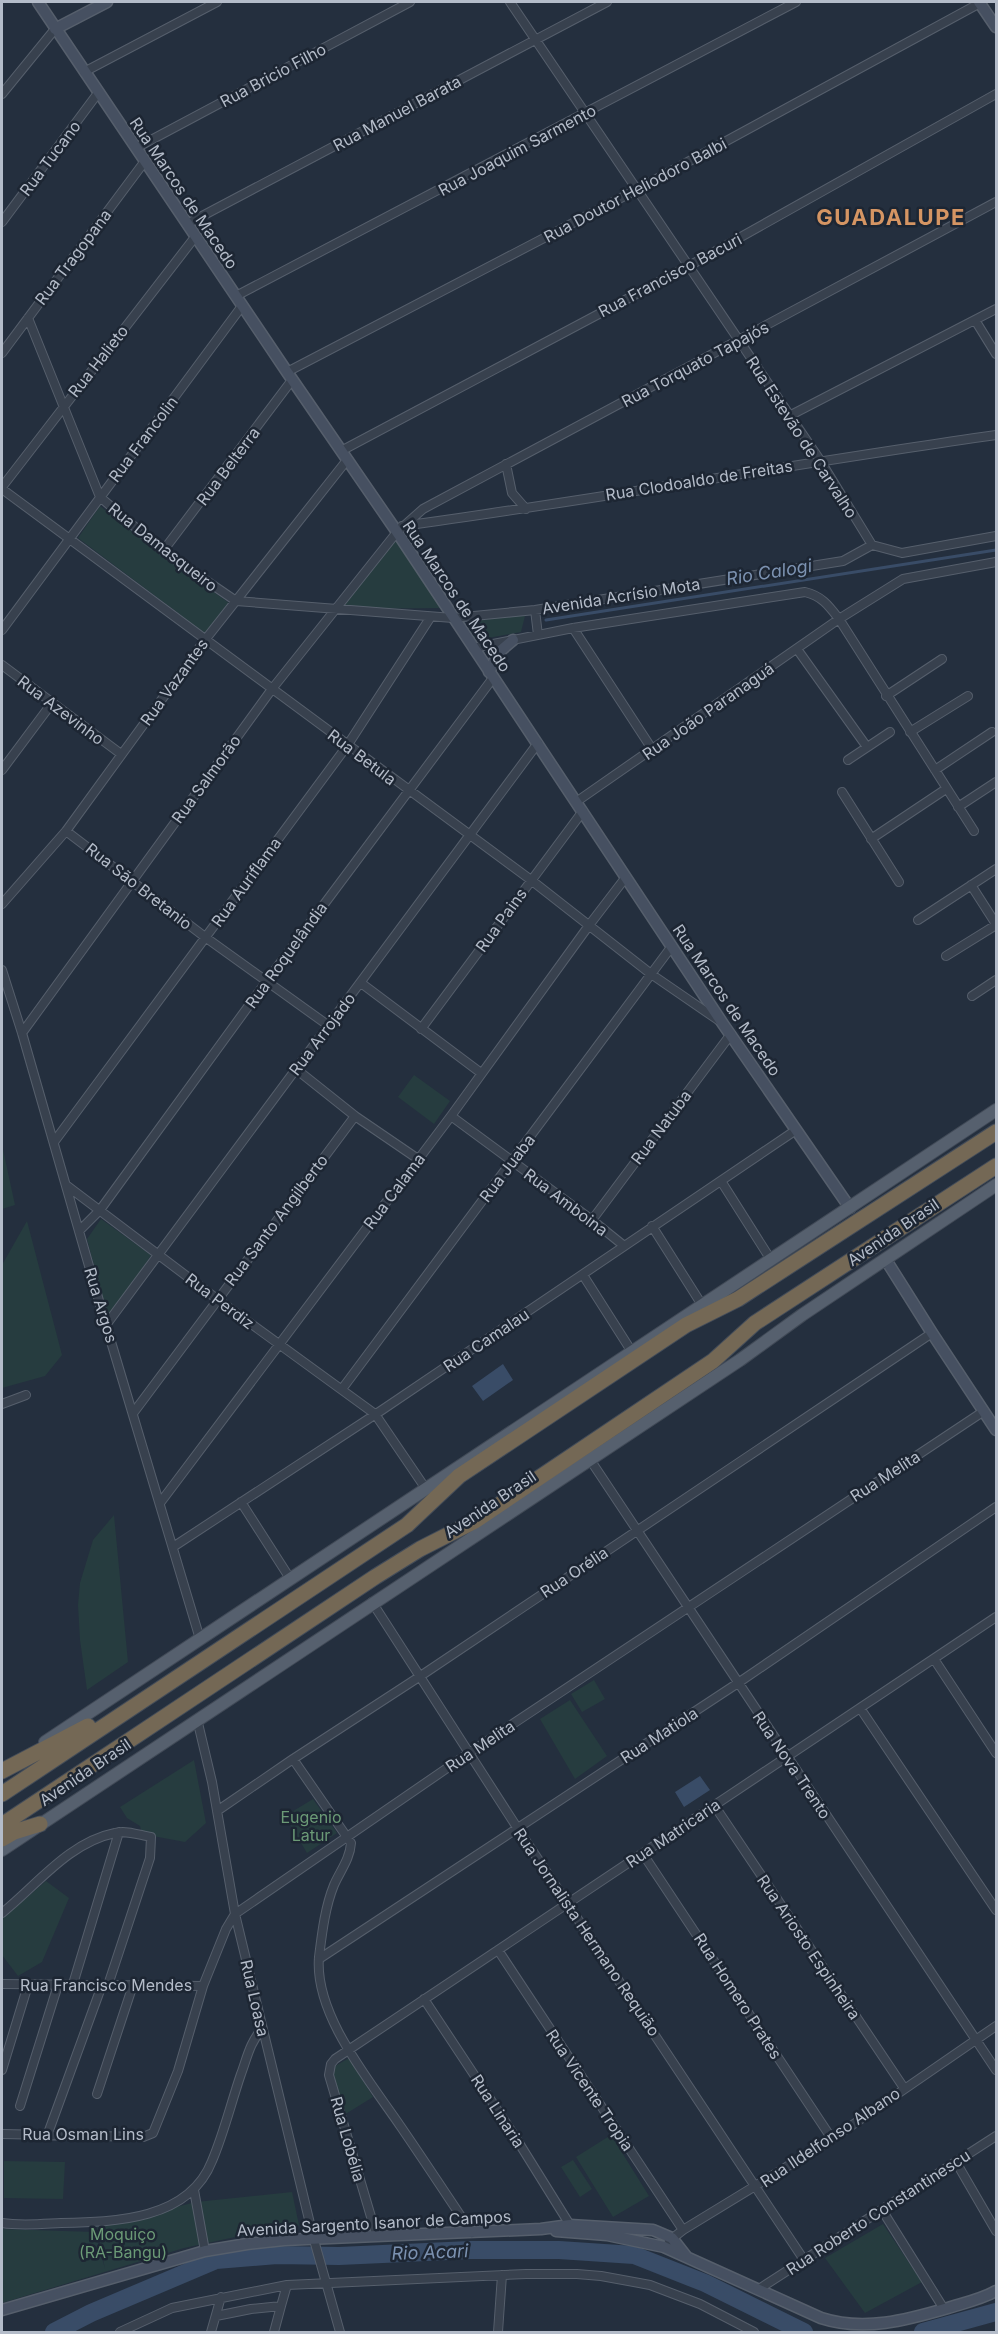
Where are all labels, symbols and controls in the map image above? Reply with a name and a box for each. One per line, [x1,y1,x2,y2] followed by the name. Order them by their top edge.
[217,39,329,111] street label: Rua Bricio Filho
[330,71,464,155] street label: Rua Manuel Barata
[435,100,599,200] street label: Rua Joaquim Sarmento
[126,113,242,273] street label: Rua Marcos de Macedo
[15,116,85,200] street label: Rua Tucano
[540,133,730,247] street label: Rua Doutor Heliodoro Balbi
[816,204,966,230] district label: GUADALUPE
[31,205,115,309] street label: Rua Tragopana
[595,229,745,321] street label: Rua Francisco Bacuri
[618,317,772,411] street label: Rua Torquato Tapajós
[64,321,132,401] street label: Rua Halieto
[742,352,862,522] street label: Rua Estevão de Carvalho
[104,392,182,486] street label: Rua Francolin
[192,423,264,509] street label: Rua Belterra
[604,455,794,505] street label: Rua Clodoaldo de Freitas
[104,498,222,596] street label: Rua Damasqueiro
[399,516,515,676] street label: Rua Marcos de Macedo
[725,555,814,589] water label: Rio Calogi
[541,574,701,618] street label: Avenida Acrísio Mota
[136,635,212,729] street label: Rua Vazantes
[638,658,778,764] street label: Rua João Paranaguá
[14,671,108,749] street label: Rua Azevinho
[324,725,400,789] street label: Rua Betula
[167,731,245,827] street label: Rua Salmorão
[207,833,285,931] street label: Rua Auriflama
[82,838,196,934] street label: Rua São Bretanio
[471,884,531,956] street label: Rua Pains
[241,898,331,1012] street label: Rua Roquelândia
[669,920,785,1080] street label: Rua Marcos de Macedo
[284,989,360,1079] street label: Rua Arrojado
[627,1086,695,1168] street label: Rua Natuba
[475,1130,539,1206] street label: Rua Juaba
[359,1149,429,1233] street label: Rua Calama
[220,1150,332,1290] street label: Rua Santo Angilberto
[520,1164,612,1240] street label: Rua Amboina
[843,1194,943,1270] street label: Avenida Brasil
[80,1265,122,1345] street label: Rua Argos
[182,1269,258,1333] street label: Rua Perdiz
[439,1304,533,1376] street label: Rua Camalau
[846,1446,924,1506] street label: Rua Melita
[440,1466,540,1542] street label: Avenida Brasil
[536,1542,612,1602] street label: Rua Orélia
[617,1703,701,1767] street label: Rua Matiola
[749,1707,835,1823] street label: Rua Nova Trento
[442,1716,518,1776] street label: Rua Melita
[35,1734,135,1810] street label: Avenida Brasil
[622,1794,724,1872] street label: Rua Matricaria
[280,1807,342,1845] park label: Eugenio Latur
[510,1824,664,2040] street label: Rua Jornalista Hermano Requião
[753,1871,865,2023] street label: Rua Ariosto Espinheira
[690,1929,786,2063] street label: Rua Homero Prates
[236,1958,274,2038] street label: Rua Loasa
[20,1975,192,1995] street label: Rua Francisco Mendes
[542,2025,638,2155] street label: Rua Vicente Tropia
[467,2070,529,2152] street label: Rua Linaria
[756,2083,904,2191] street label: Rua Ildelfonso Albano
[326,2094,370,2184] street label: Rua Lobélia
[22,2124,144,2144] street label: Rua Osman Lins
[782,2145,974,2279] street label: Rua Roberto Constantinescu
[236,2206,512,2240] street label: Avenida Sargento Isanor de Campos
[79,2224,167,2262] park label: Moquiço (RA-Bangu)
[391,2240,469,2264] water label: Rio Acari

